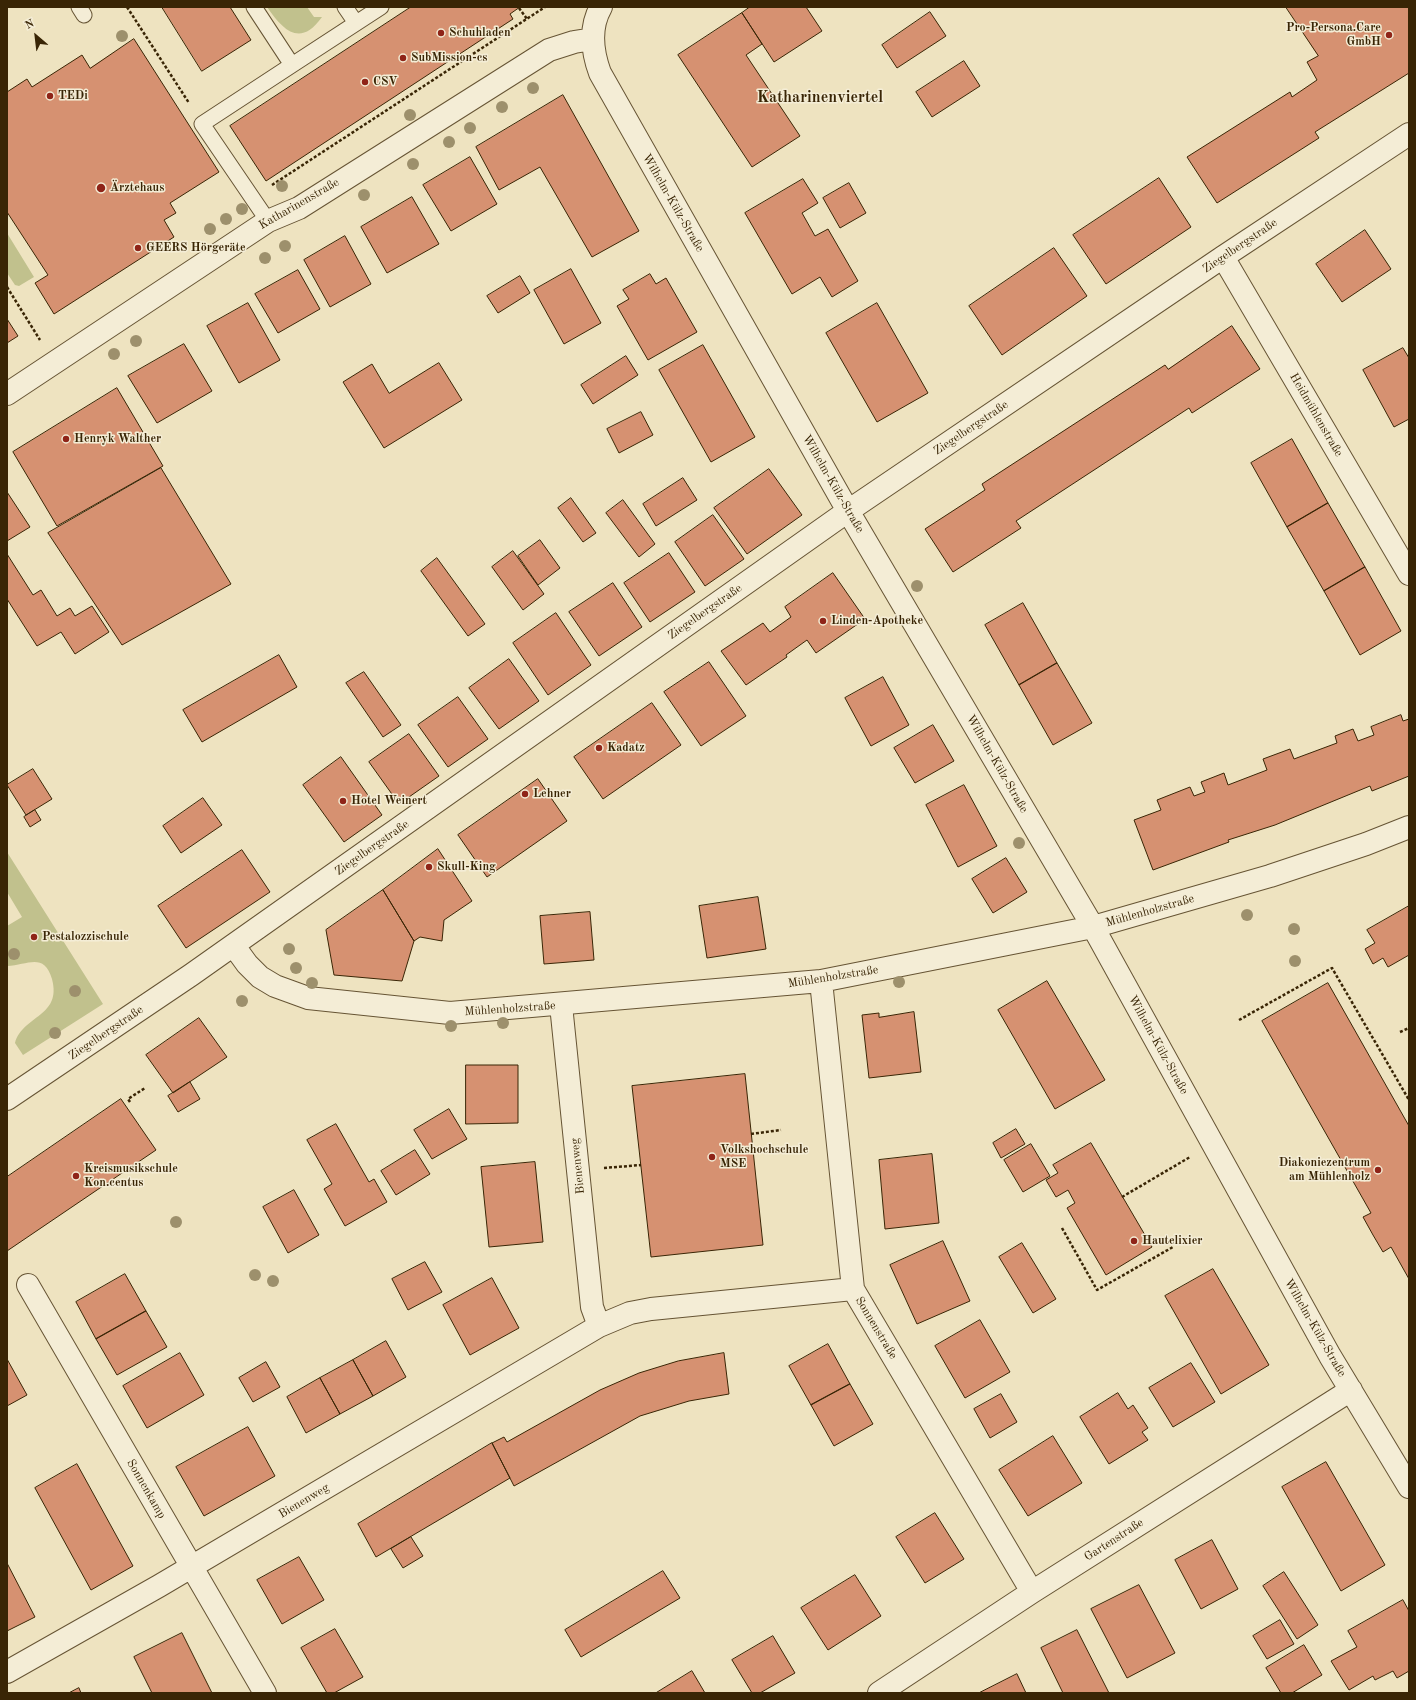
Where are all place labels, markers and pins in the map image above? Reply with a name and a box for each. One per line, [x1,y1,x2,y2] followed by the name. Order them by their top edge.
[1286,21,1381,49] place label: Pro-Persona.Care GmbH
[449,26,511,40] place label: Schuhladen
[436,28,446,38] marker: Schuhladen
[1384,30,1394,40] marker: Pro-Persona.Care GmbH
[411,51,487,65] place label: SubMission-cs
[398,53,408,63] marker: SubMission-cs
[373,75,398,89] place label: CSV
[360,77,370,87] marker: CSV
[58,89,88,103] place label: TEDi
[45,91,55,101] marker: TEDi
[110,181,164,195] place label: Ärztehaus
[95,182,107,194] marker: Ärztehaus
[146,241,246,255] place label: GEERS Hörgeräte
[133,243,143,253] marker: GEERS Hörgeräte
[74,432,161,446] place label: Henryk Walther
[61,434,71,444] marker: Henryk Walther
[831,614,923,628] place label: Linden-Apotheke
[818,616,828,626] marker: Linden-Apotheke
[607,741,645,755] place label: Kadatz
[594,743,604,753] marker: Kadatz
[533,787,571,801] place label: Lehner
[520,789,530,799] marker: Lehner
[351,794,427,808] place label: Hotel Weinert
[338,796,348,806] marker: Hotel Weinert
[437,860,496,874] place label: Skull-King
[424,862,434,872] marker: Skull-King
[42,930,129,944] place label: Pestalozzischule
[29,932,39,942] marker: Pestalozzischule
[720,1143,808,1171] place label: Volkshochschule MSE
[707,1152,717,1162] marker: Volkshochschule MSE
[1279,1156,1370,1184] place label: Diakoniezentrum am Mühlenholz
[84,1162,178,1190] place label: Kreismusikschule Kon.centus
[1373,1165,1383,1175] marker: Diakoniezentrum am Mühlenholz
[71,1171,81,1181] marker: Kreismusikschule Kon.centus
[1142,1234,1203,1248] place label: Hautelixier
[1129,1236,1139,1246] marker: Hautelixier

